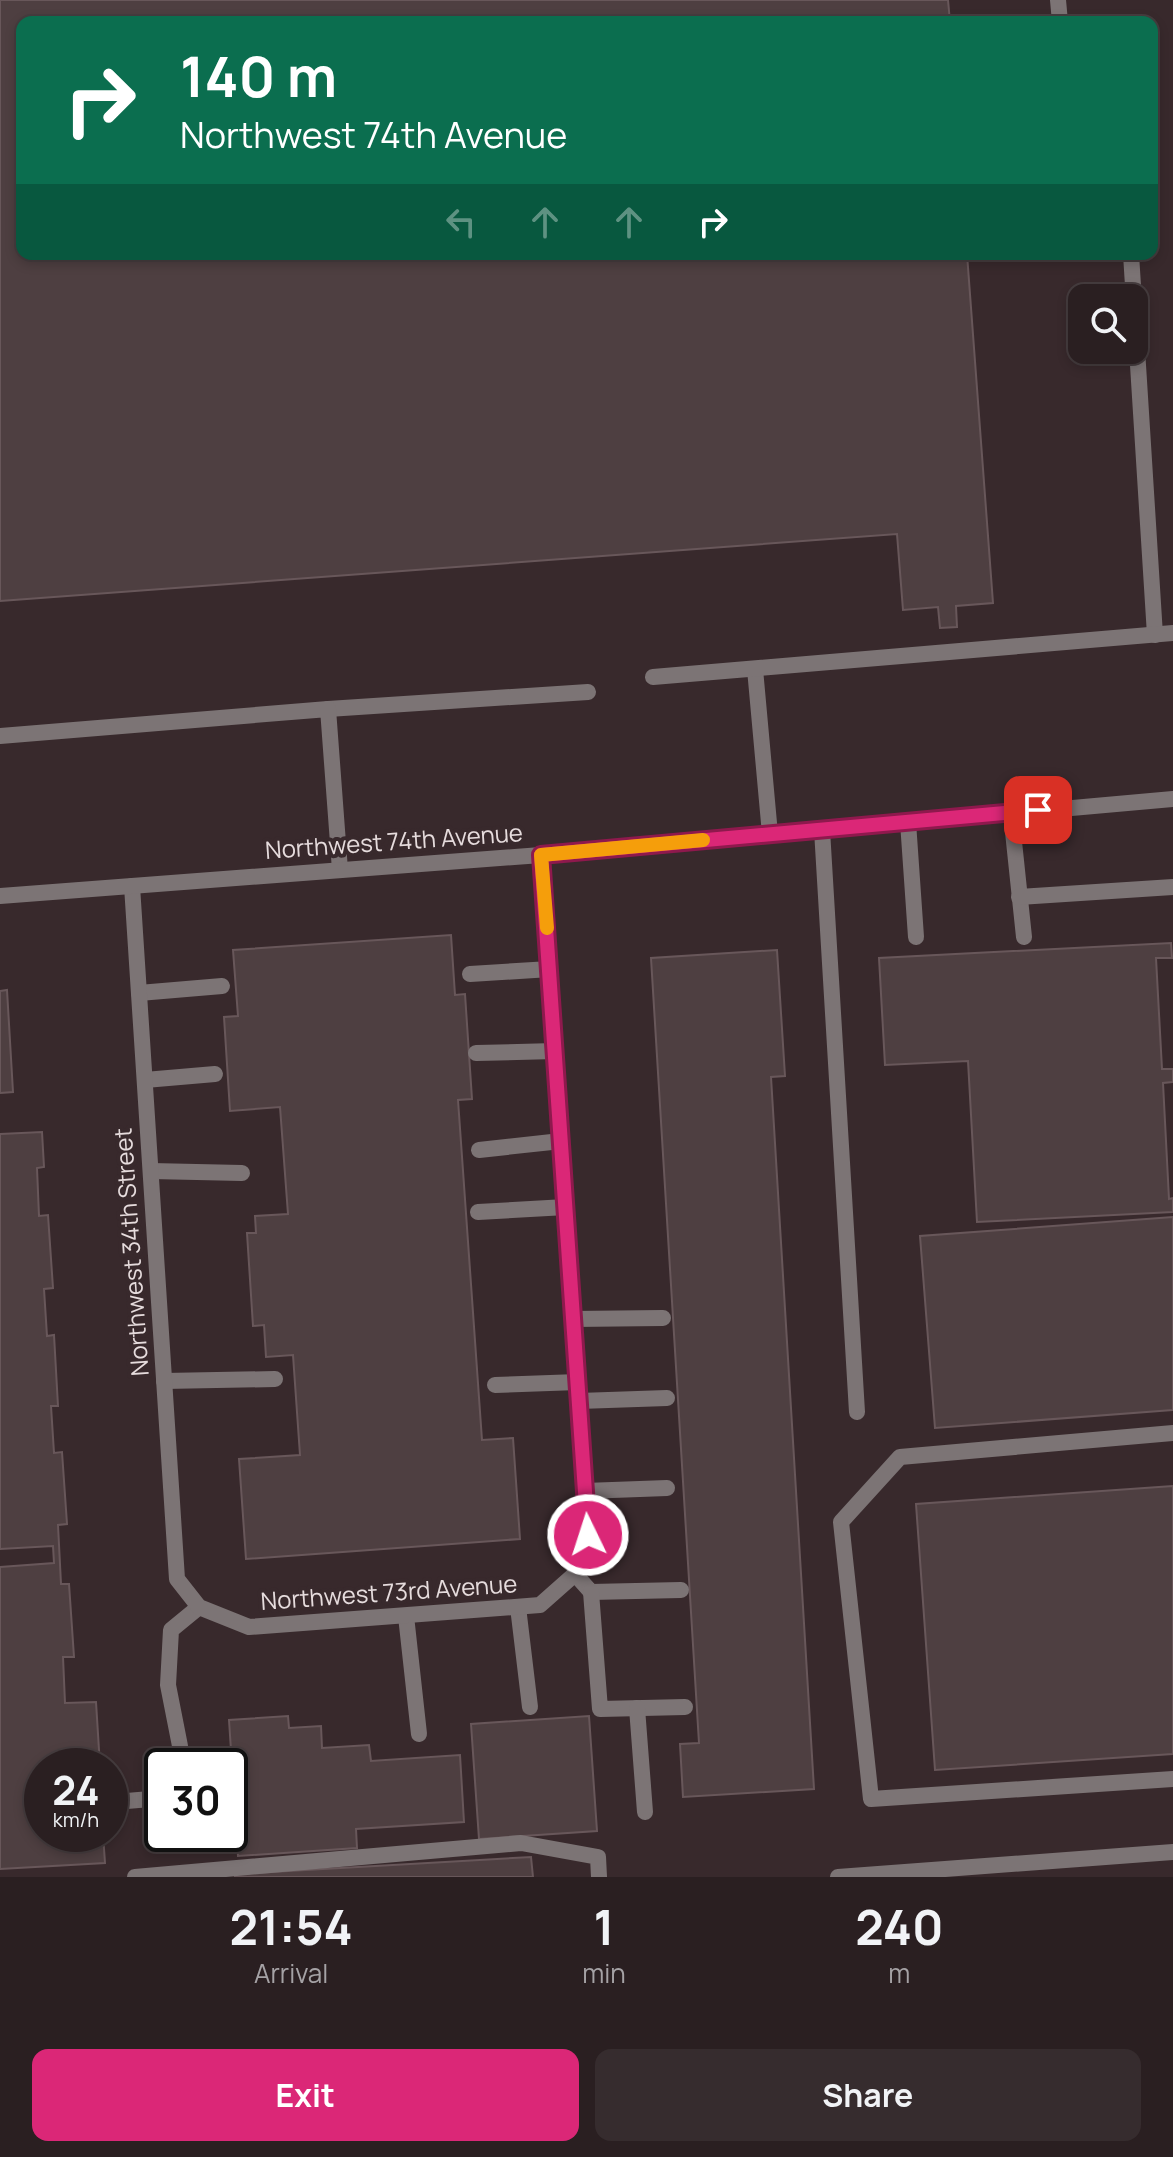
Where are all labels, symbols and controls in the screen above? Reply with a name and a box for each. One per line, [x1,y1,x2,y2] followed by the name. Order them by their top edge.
[180,37,337,114] text: 140 m
[48,48,152,152] icon: right
[180,110,567,159] text: Northwest 74th Avenue
[439,200,483,244] icon: left
[523,200,567,244] icon: ahead
[607,200,651,244] icon: ahead
[691,200,735,244] icon: right
[1068,284,1148,364] map controls
[1068,284,1148,364] button: search
[1004,776,1072,844] pin
[1016,788,1060,832] icon: arrive
[264,815,524,866] street label: Northwest 74th Avenue
[105,1127,156,1377] street label: Northwest 34th Street
[546,1493,630,1577] position arrow
[260,1566,518,1617] street label: Northwest 73rd Avenue
[144,1748,248,1852] speed limit sign: 30
[52,1762,100,1817] text: 24
[53,1806,99,1833] text: km/h
[229,1894,353,1959] text: 21:54
[593,1894,614,1959] text: 1
[855,1894,944,1959] text: 240
[254,1955,328,1991] text: Arrival
[582,1955,626,1991] text: min
[888,1955,910,1991] text: m
[32,2049,579,2141] button: Exit
[595,2049,1141,2141] button: Share

